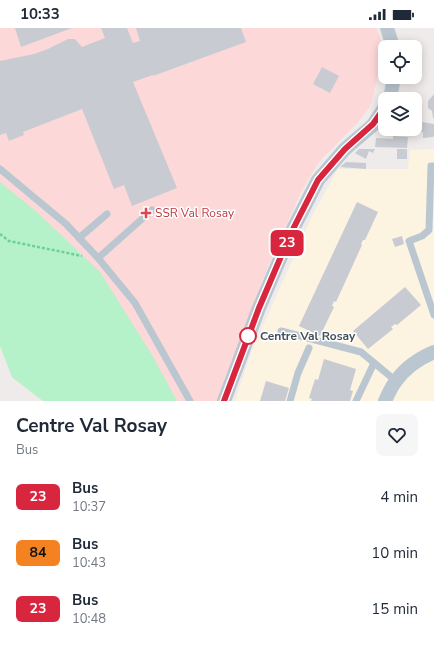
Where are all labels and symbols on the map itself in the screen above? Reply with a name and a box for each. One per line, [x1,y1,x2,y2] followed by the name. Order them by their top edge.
[155,205,235,221] place label: SSR Val Rosay
[140,207,152,219] marker: SSR Val Rosay
[269,230,305,256] line badge: 23
[239,327,257,345] marker: Centre Val Rosay
[260,328,356,344] place label: Centre Val Rosay

